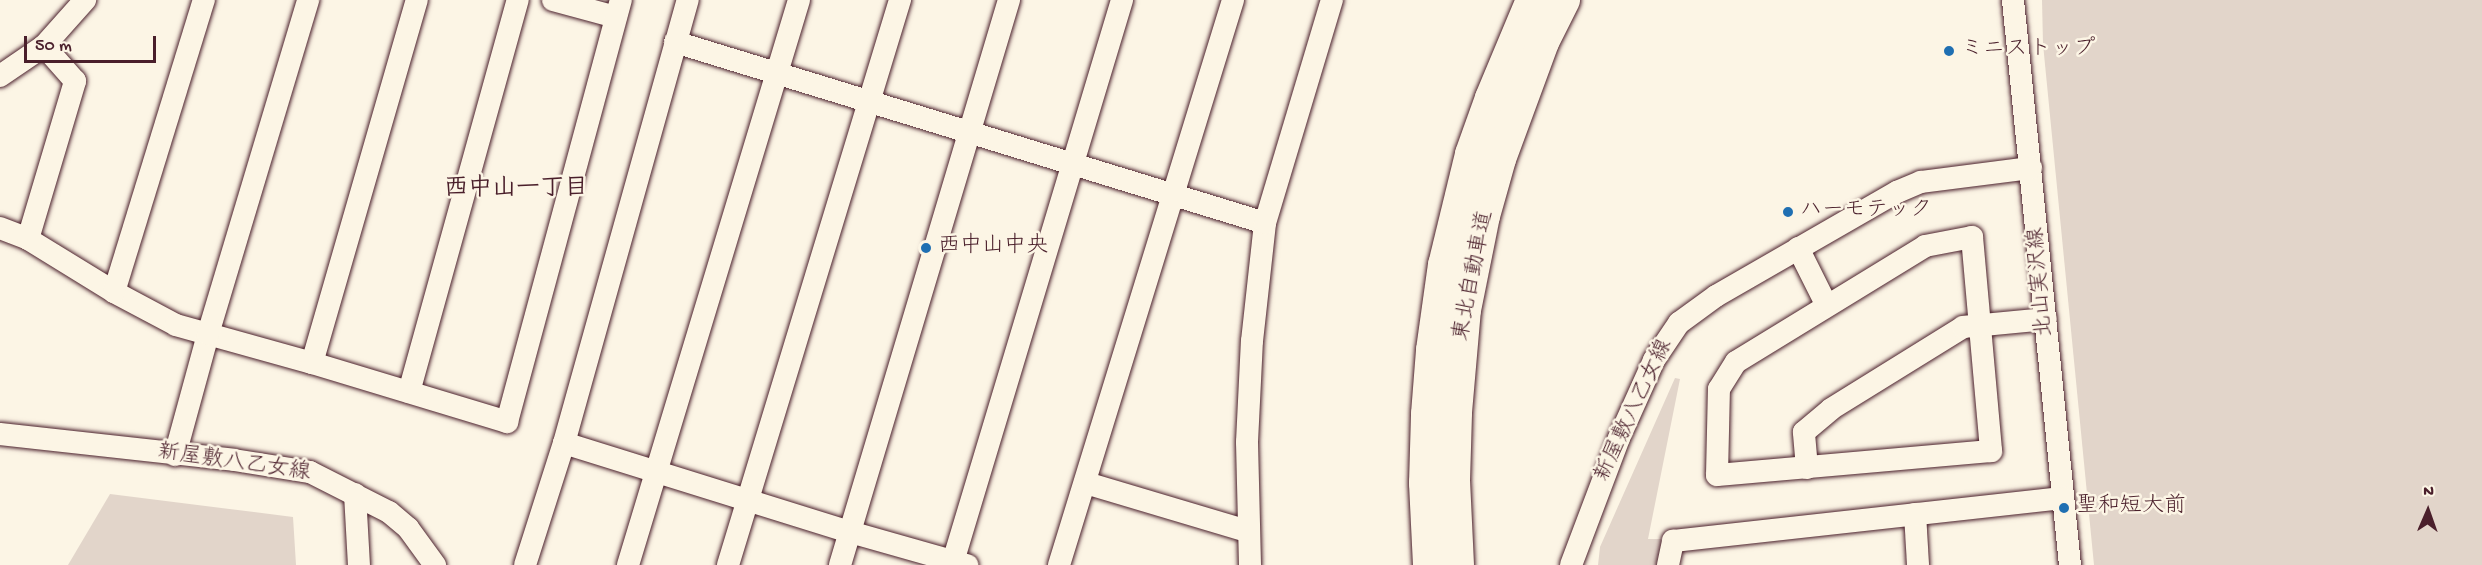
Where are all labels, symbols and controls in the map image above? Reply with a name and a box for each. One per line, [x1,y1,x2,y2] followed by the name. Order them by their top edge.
[27,24,159,62] scale bar
[35,36,72,57] text: 50 m
[1961,38,2093,64] place label: ミニストップ
[1942,44,1956,58] marker: ミニストップ
[444,176,588,204] district label: 西中山一丁目
[1800,199,1932,225] place label: ハーモテック
[1781,205,1795,219] marker: ハーモテック
[1449,209,1501,343] street label: 東北自動車道
[2024,226,2060,338] street label: 北山実沢線
[938,235,1048,261] place label: 西中山中央
[919,241,933,255] marker: 西中山中央
[1590,336,1680,486] street label: 新屋敷八乙女線
[156,440,312,488] street label: 新屋敷八乙女線
[2398,481,2458,541] north arrow
[2423,483,2434,502] text: N
[2076,495,2186,521] place label: 聖和短大前
[2057,501,2071,515] marker: 聖和短大前

